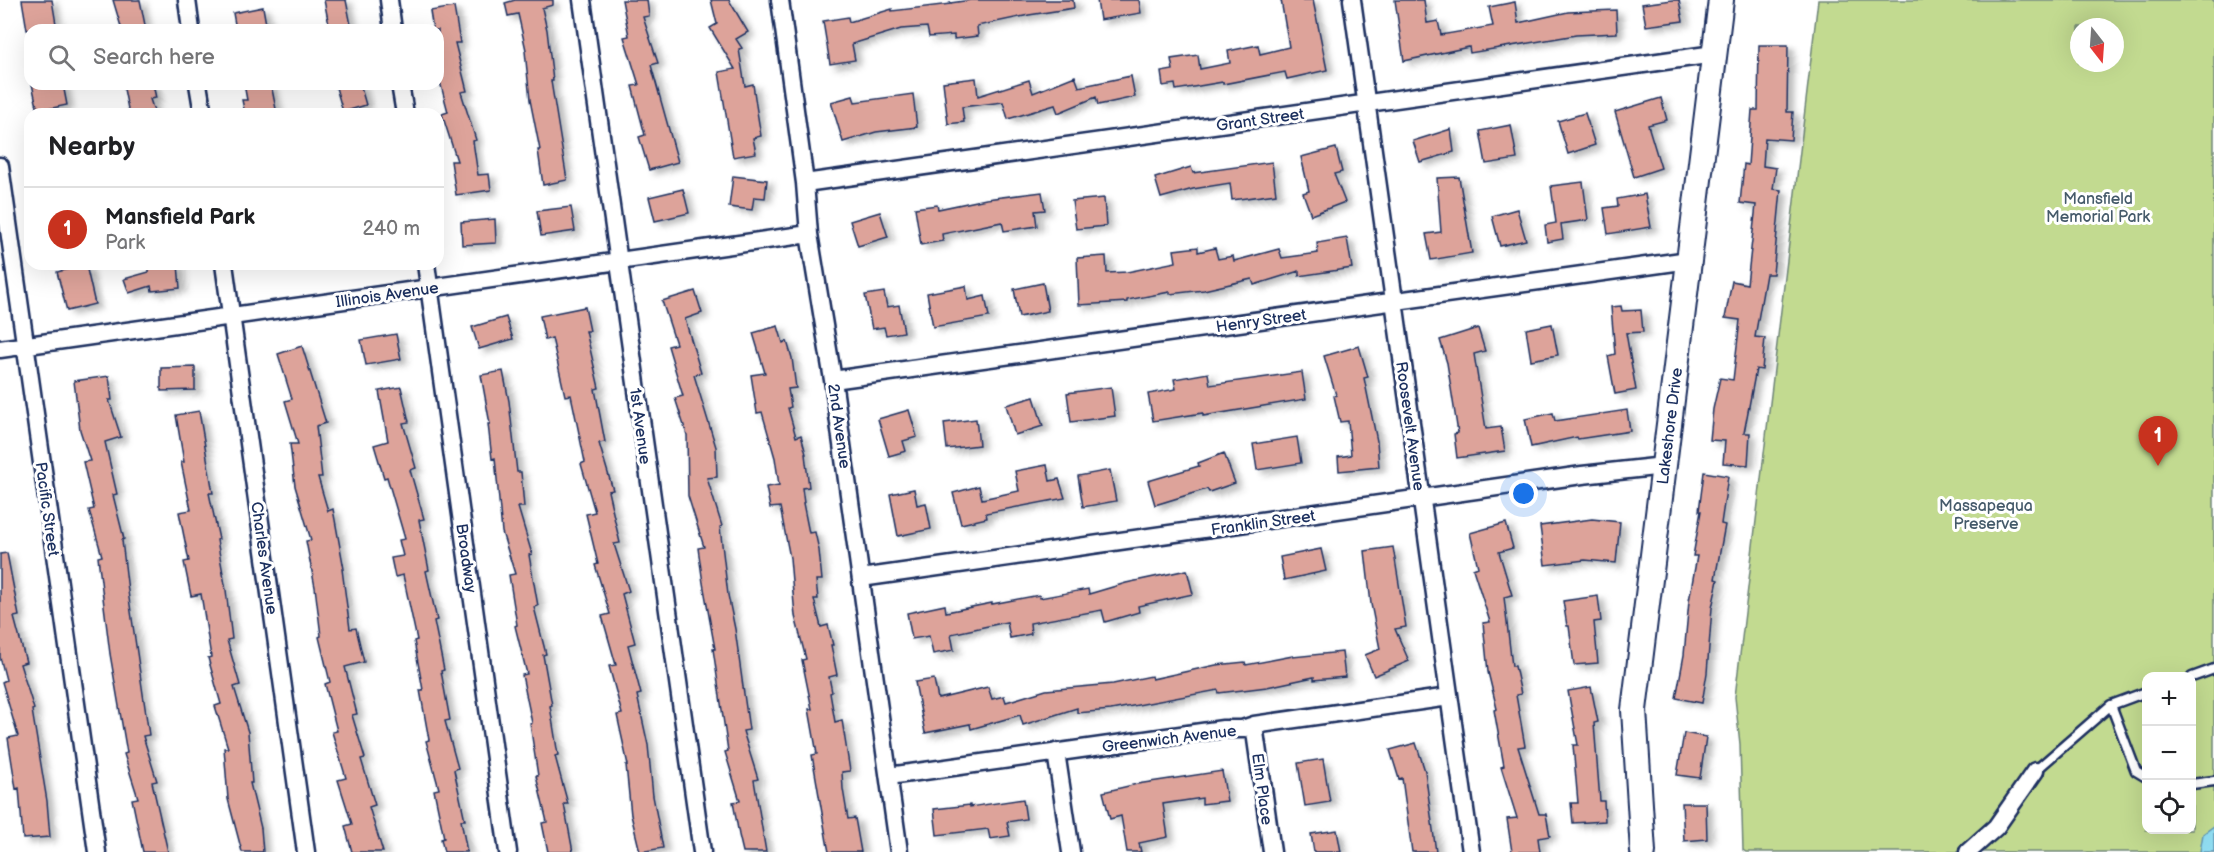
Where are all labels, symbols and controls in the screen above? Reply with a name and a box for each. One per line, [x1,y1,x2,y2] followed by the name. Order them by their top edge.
[2070,18,2124,72] north arrow
[24,24,444,90] search box
[45,41,78,74] icon: search
[93,44,215,71] text: Search here
[1215,105,1305,136] street label: Grant Street
[48,132,135,163] text: Nearby
[2046,190,2150,227] park label: Mansfield Memorial Park
[105,204,255,231] text: Mansfield Park
[63,217,72,241] text: 1
[363,217,420,241] text: 240 m
[105,231,145,255] text: Park
[335,279,440,312] street label: Illinois Avenue
[1215,306,1308,337] street label: Henry Street
[1391,360,1428,493] street label: Roosevelt Avenue
[1654,366,1687,486] street label: Lakeshore Drive
[823,382,854,470] street label: 2nd Avenue
[625,387,654,466] street label: 1st Avenue
[2138,416,2178,466] pin: 1
[30,461,63,558] street label: Pacific Street
[1509,479,1538,508] your location
[1939,497,2033,534] park label: Massapequa Preserve
[246,500,281,616] street label: Charles Avenue
[1210,507,1317,540] street label: Franklin Street
[451,522,480,595] street label: Broadway
[2142,672,2196,834] map controls
[2142,672,2196,726] button: +
[1101,722,1238,757] street label: Greenwich Avenue
[2142,726,2196,780] button: −
[1247,752,1276,827] street label: Elm Place
[2142,780,2196,834] button: locate

